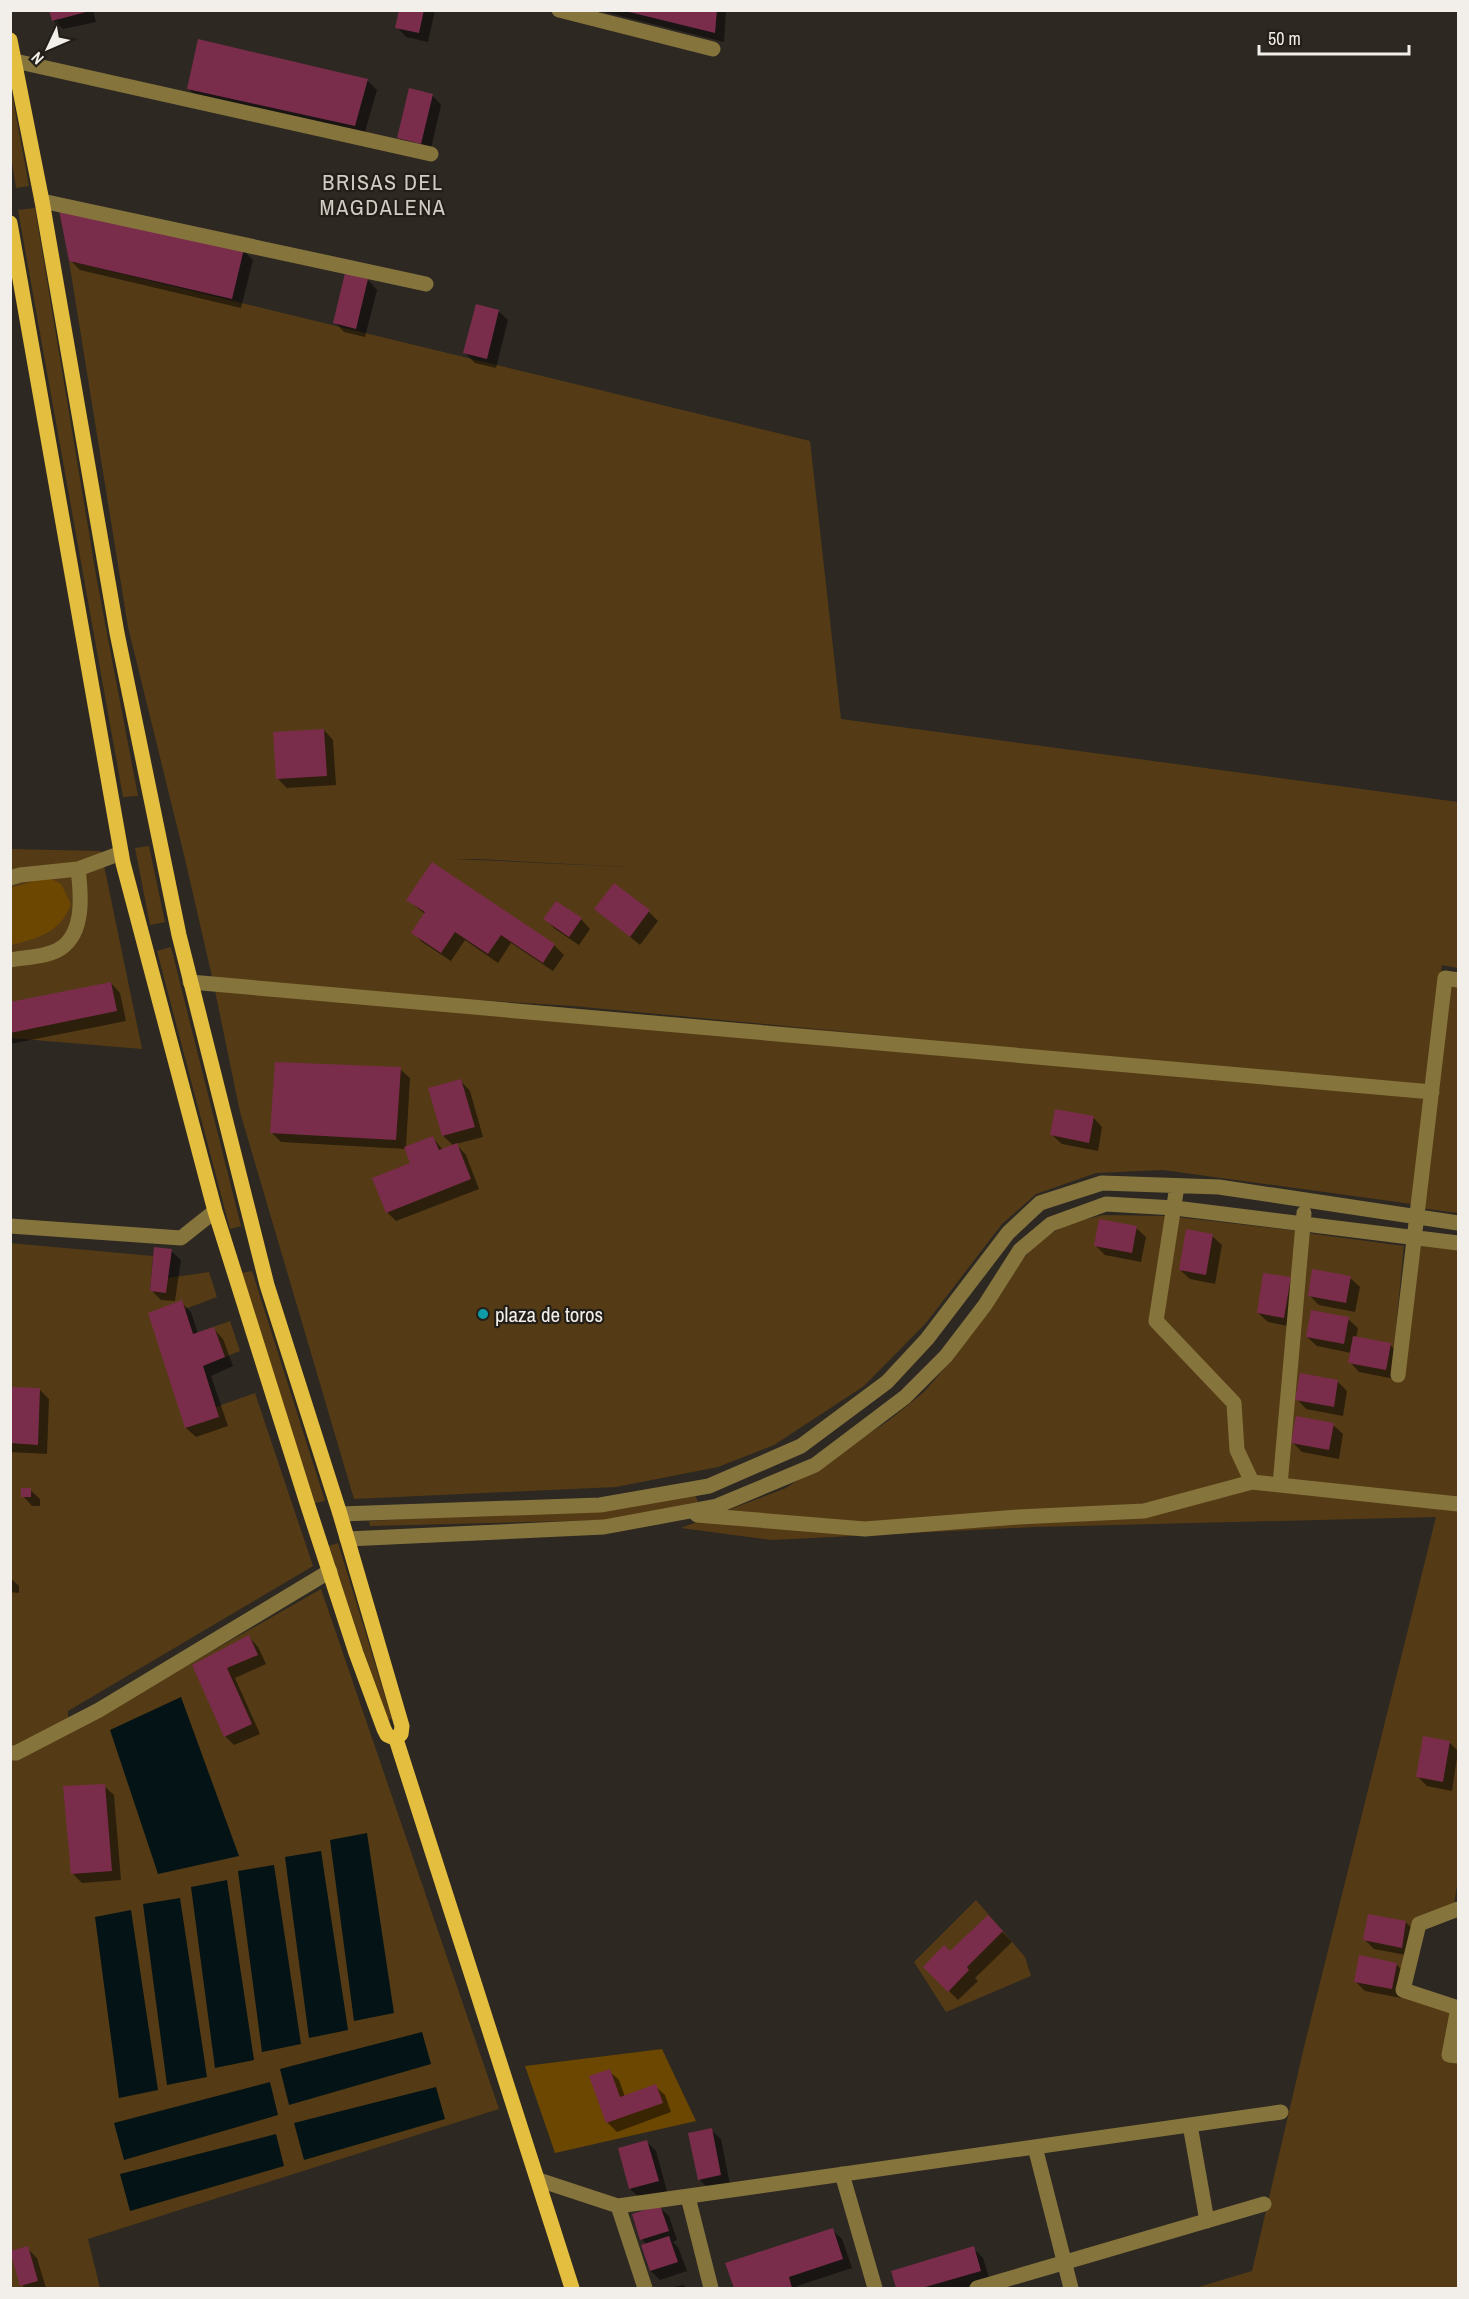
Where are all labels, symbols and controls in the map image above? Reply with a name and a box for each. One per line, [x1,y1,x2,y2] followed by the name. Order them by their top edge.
[18,18,78,78] north arrow
[1259,18,1409,56] scale bar
[1268,26,1301,51] text: 50 m
[26,47,48,69] text: N
[320,167,446,222] district label: BRISAS DEL MAGDALENA
[495,1300,603,1329] place label: plaza de toros
[476,1307,490,1321] marker: plaza de toros

